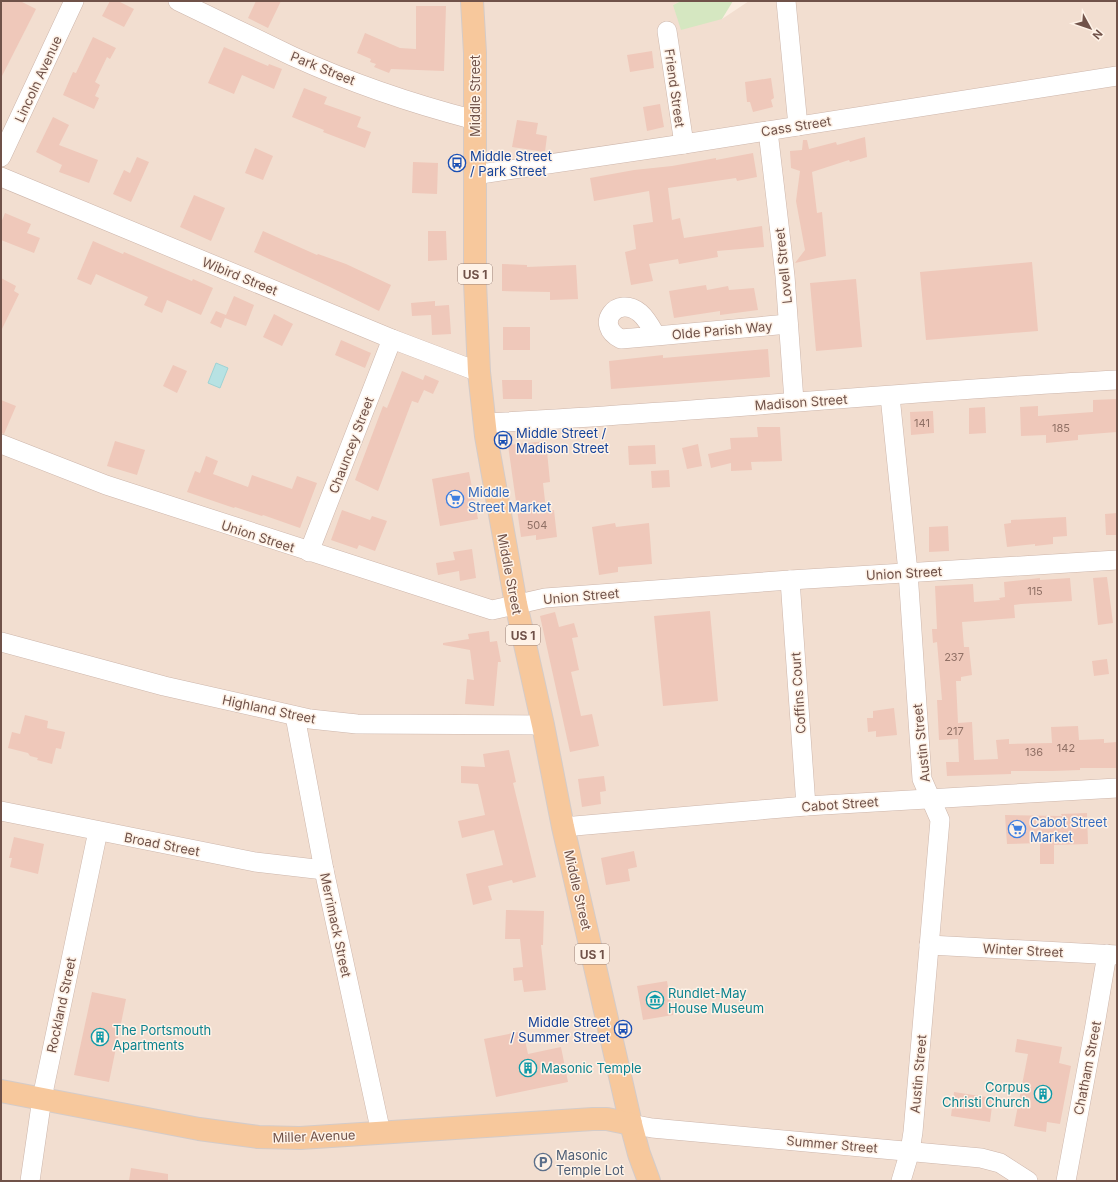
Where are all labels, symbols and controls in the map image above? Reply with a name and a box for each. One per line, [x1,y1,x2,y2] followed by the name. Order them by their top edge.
[1070,8,1110,48] north arrow
[1090,27,1106,42] text: N
[11,33,65,125] street label: Lincoln Avenue
[288,48,358,88] street label: Park Street
[662,48,688,128] street label: Friend Street
[467,55,483,137] street label: Middle Street
[760,113,832,139] street label: Cass Street
[470,148,552,179] place label: Middle Street / Park Street
[447,153,467,173] bus stop icon: Middle Street / Park Street
[771,227,795,305] street label: Lovell Street
[200,254,280,298] street label: Wibird Street
[458,264,492,284] road number: US 1
[671,318,773,342] street label: Olde Parish Way
[754,391,848,413] street label: Madison Street
[325,394,377,496] street label: Chauncey Street
[914,416,930,430] house number: 141
[1052,421,1070,435] house number: 185
[516,425,609,456] place label: Middle Street / Madison Street
[493,430,513,450] bus stop icon: Middle Street / Madison Street
[468,484,551,515] place label: Middle Street Market
[445,489,465,509] supermarket icon: Middle Street Market
[219,517,297,555] street label: Union Street
[527,518,547,532] house number: 504
[494,532,526,616] street label: Middle Street
[865,563,943,583] street label: Union Street
[1027,584,1043,598] house number: 115
[542,585,620,607] street label: Union Street
[506,625,540,645] road number: US 1
[944,650,964,664] house number: 237
[787,651,809,735] street label: Coffins Court
[221,691,317,727] street label: Highland Street
[909,703,933,783] street label: Austin Street
[946,724,964,738] house number: 217
[1057,741,1075,755] house number: 142
[1025,745,1043,759] house number: 136
[801,793,879,815] street label: Cabot Street
[1030,814,1107,845] place label: Cabot Street Market
[1007,819,1027,839] supermarket icon: Cabot Street Market
[123,829,201,859] street label: Broad Street
[561,848,595,932] street label: Middle Street
[317,871,355,979] street label: Merrimack Street
[982,940,1064,960] street label: Winter Street
[575,944,609,964] road number: US 1
[43,956,79,1054] street label: Rockland Street
[668,985,764,1016] place label: Rundlet-May House Museum
[645,990,665,1010] museum icon: Rundlet-May House Museum
[510,1014,610,1045] place label: Middle Street / Summer Street
[613,1019,633,1039] bus stop icon: Middle Street / Summer Street
[1070,1020,1104,1116] street label: Chatham Street
[113,1022,211,1053] place label: The Portsmouth Apartments
[90,1027,110,1047] building icon: The Portsmouth Apartments
[907,1034,929,1114] street label: Austin Street
[518,1058,538,1078] building icon: Masonic Temple
[541,1060,642,1076] place label: Masonic Temple
[942,1079,1030,1110] place label: Corpus Christi Church
[1033,1084,1053,1104] building icon: Corpus Christi Church
[272,1127,356,1145] street label: Miller Avenue
[786,1132,878,1156] street label: Summer Street
[556,1147,624,1178] place label: Masonic Temple Lot
[533,1152,553,1172] parking icon: Masonic Temple Lot

